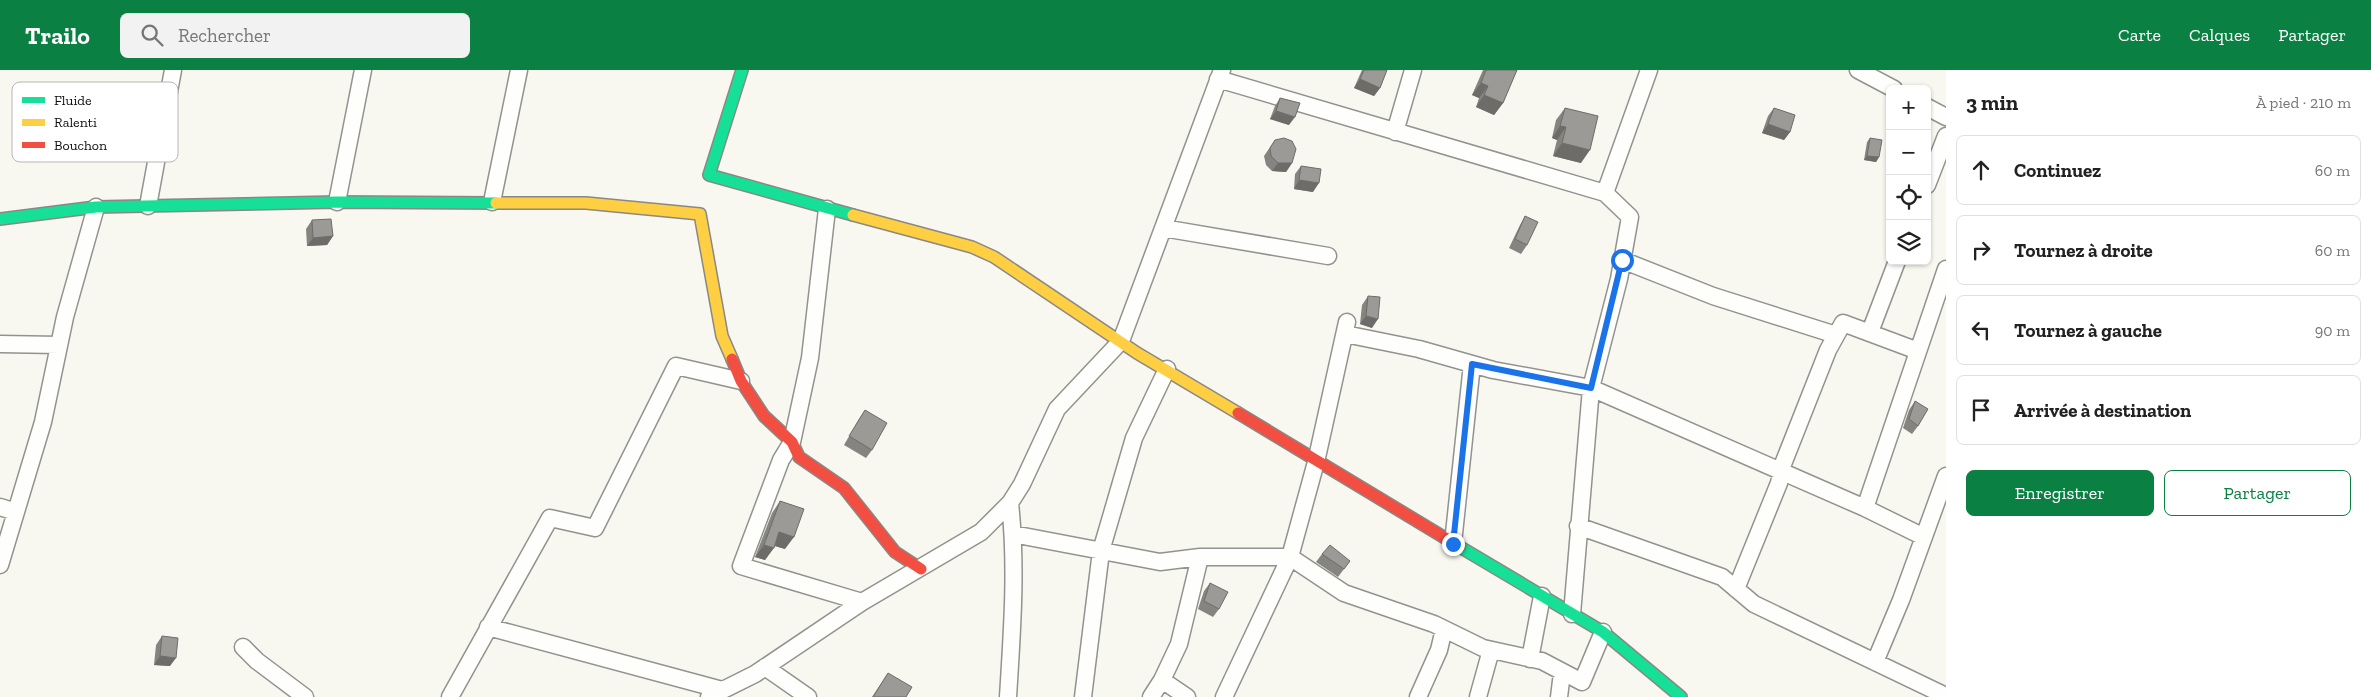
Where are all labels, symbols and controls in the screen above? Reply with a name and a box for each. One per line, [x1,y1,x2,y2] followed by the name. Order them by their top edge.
[120,13,470,58] search box
[25,21,90,50] text: Trailo
[138,21,166,49] icon: search
[178,24,271,47] text: Rechercher
[2118,24,2161,46] text: Carte
[2189,24,2250,46] text: Calques
[2278,24,2346,46] text: Partager
[12,82,178,162] legend
[1886,85,1931,265] map controls
[1886,85,1931,130] button: +
[1966,90,2018,115] text: 3 min
[54,92,92,109] text: Fluide
[2256,93,2351,112] text: À pied · 210 m
[54,114,97,131] text: Ralenti
[1886,130,1931,175] button: −
[54,137,107,154] text: Bouchon
[1967,156,1995,184] icon: ahead
[2014,159,2101,182] text: Continuez
[2315,161,2350,180] text: 60 m
[1886,175,1931,220] button: locate
[1886,220,1931,265] button: layers
[1967,236,1995,264] icon: right
[2014,239,2153,262] text: Tournez à droite
[2315,241,2350,260] text: 60 m
[1611,249,1634,272] route start
[1967,316,1995,344] icon: left
[2014,319,2162,342] text: Tournez à gauche
[2315,321,2350,340] text: 90 m
[1967,396,1995,424] icon: arrive
[2014,399,2191,422] text: Arrivée à destination
[1966,470,2154,516] button: Enregistrer
[2164,470,2351,516] button: Partager
[1442,533,1465,556] route end

